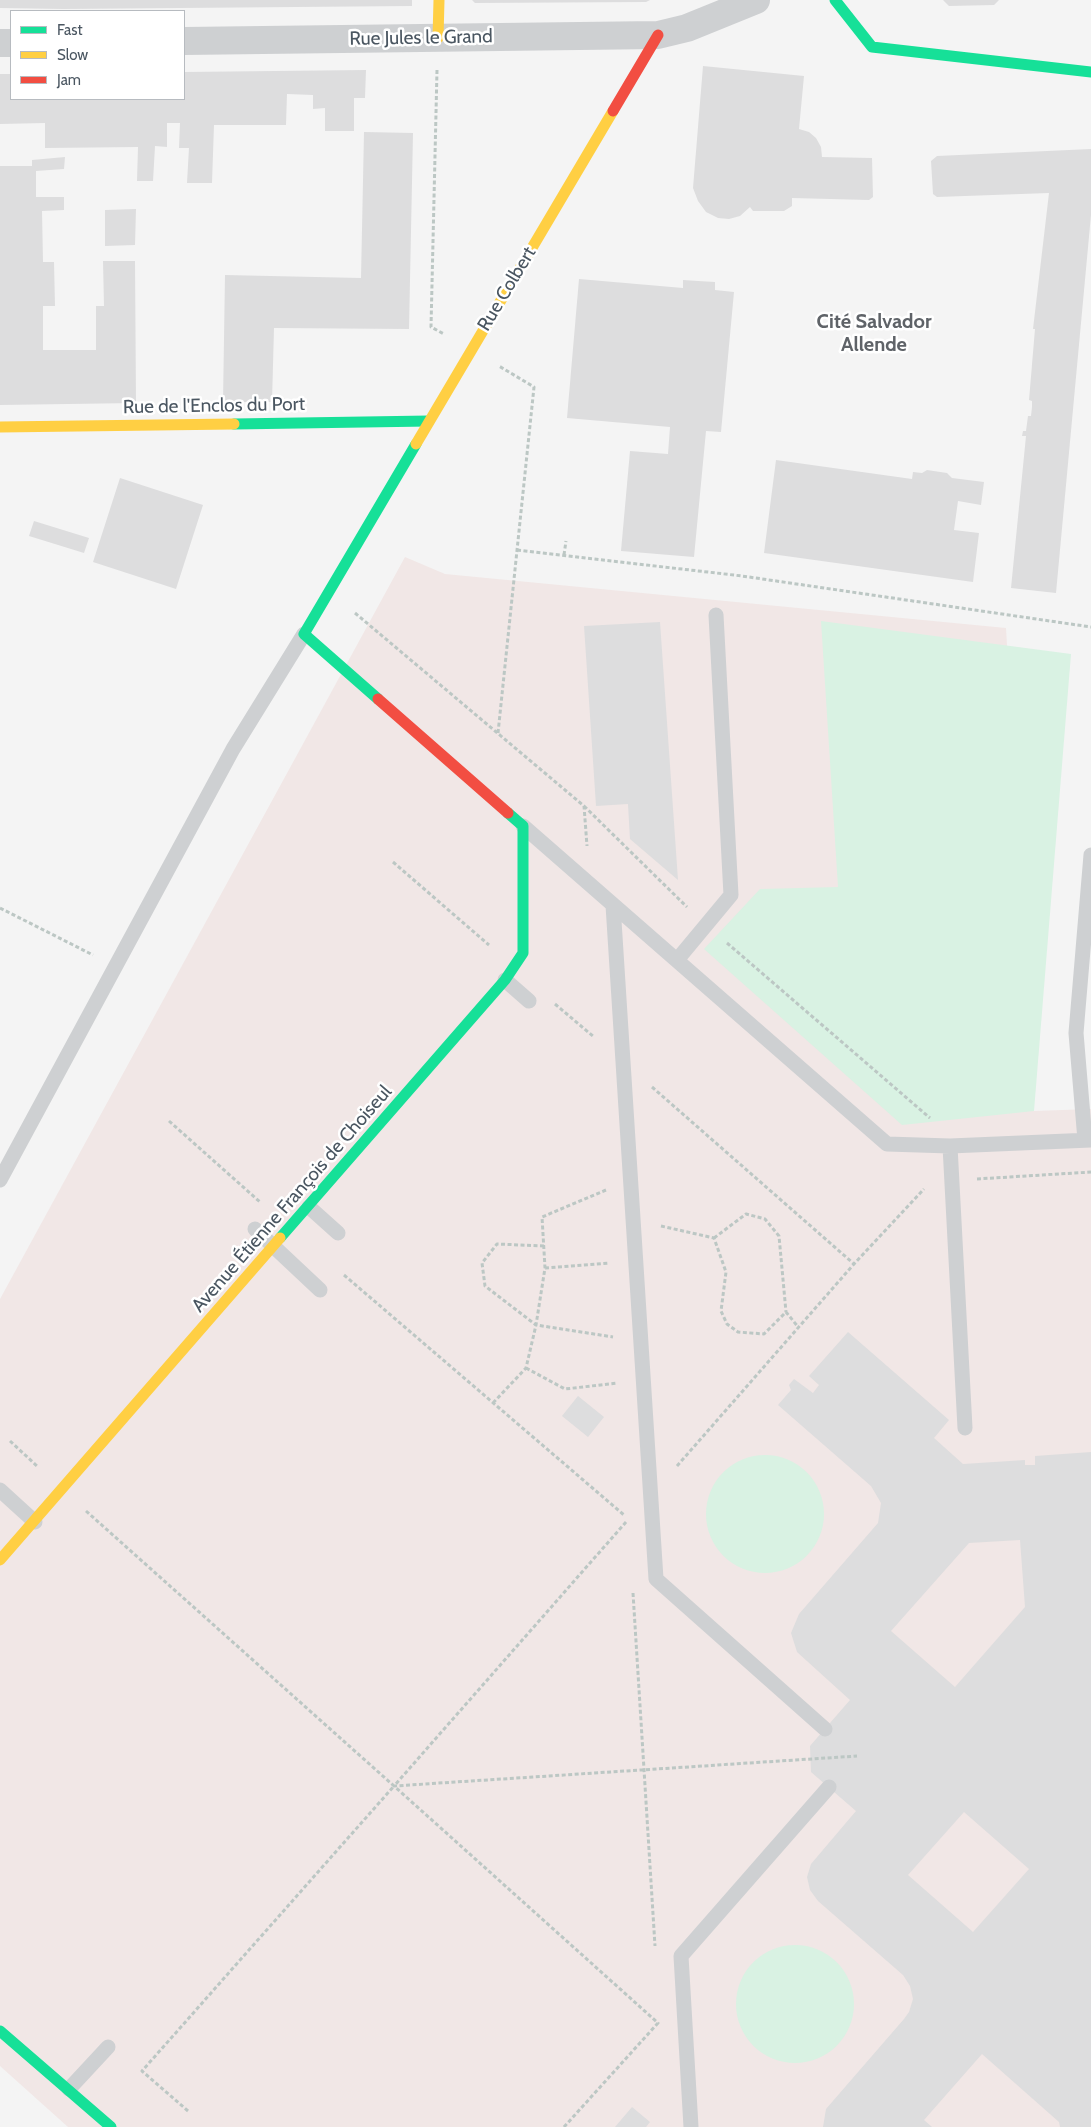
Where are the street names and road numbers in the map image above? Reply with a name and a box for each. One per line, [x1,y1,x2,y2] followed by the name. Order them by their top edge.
[349,25,493,51] street label: Rue Jules le Grand
[473,243,541,335] street label: Rue Colbert
[123,393,305,419] street label: Rue de l'Enclos du Port
[187,1081,397,1317] street label: Avenue Étienne François de Choiseul

